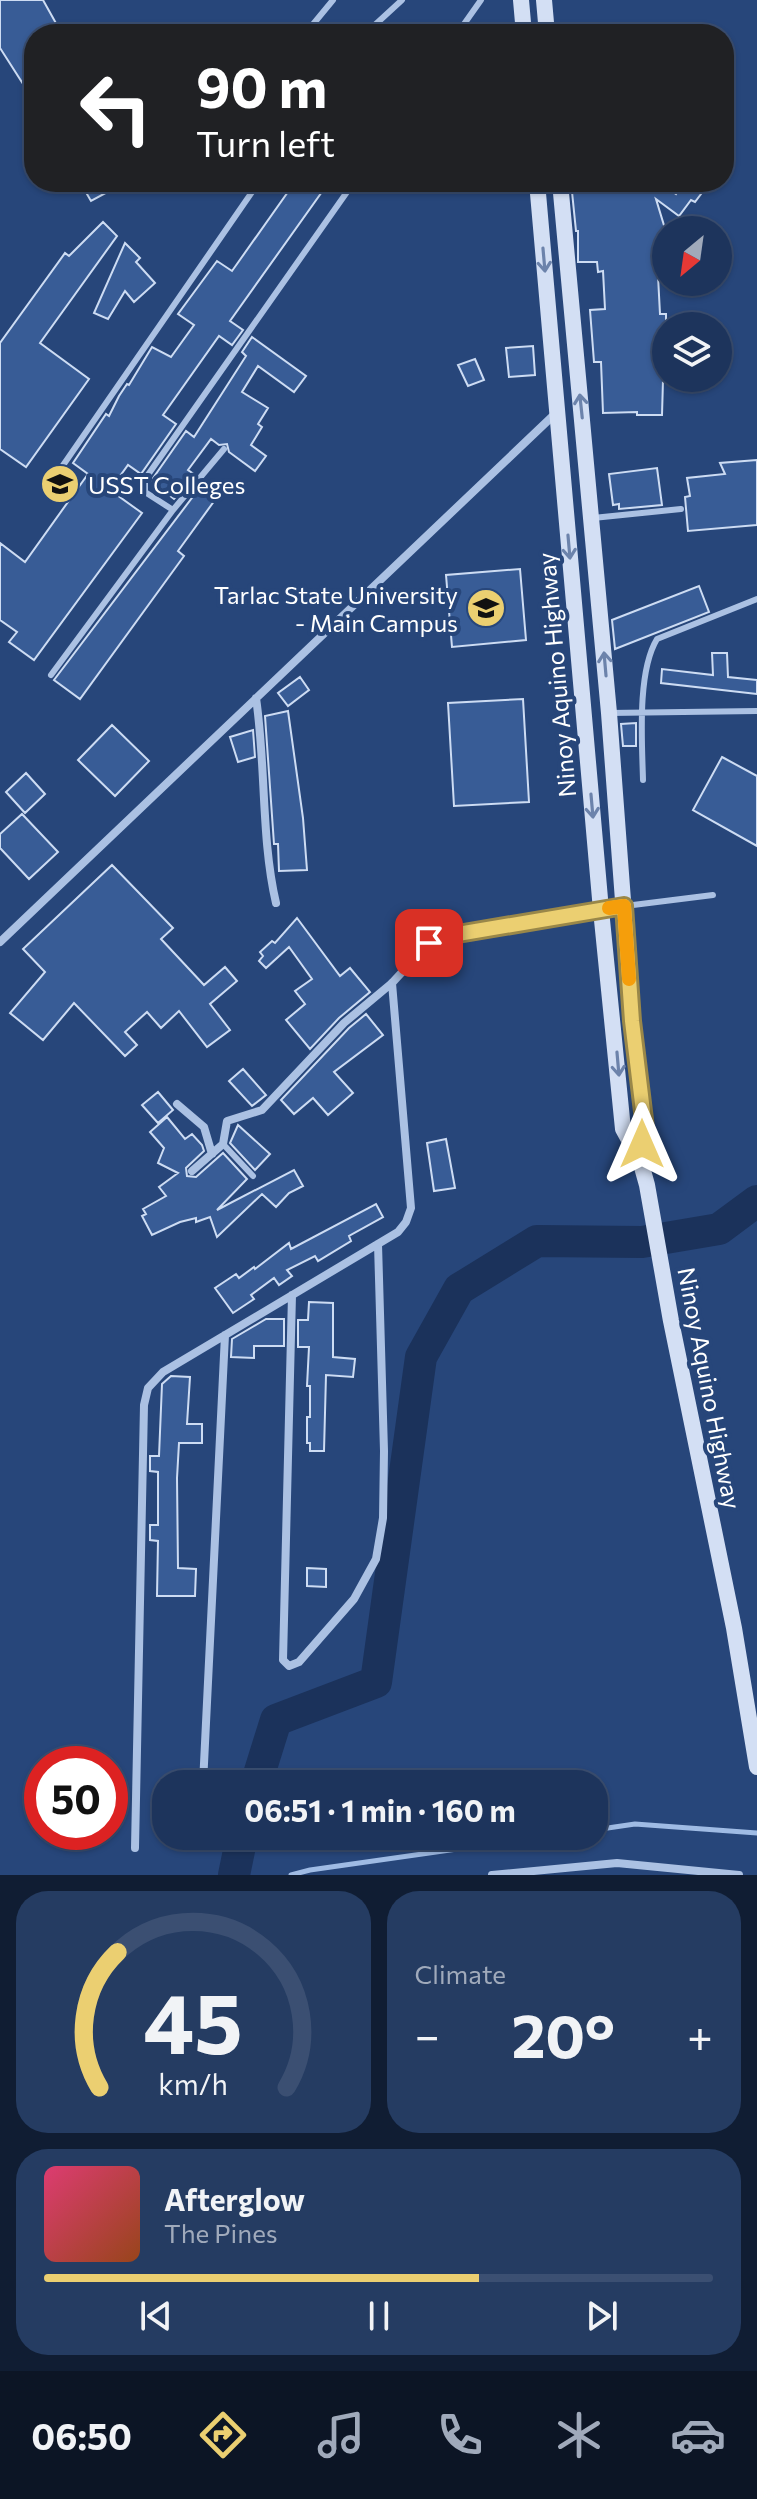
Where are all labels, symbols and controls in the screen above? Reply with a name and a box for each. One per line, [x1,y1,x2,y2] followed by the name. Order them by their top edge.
[196,51,327,120] text: 90 m
[64,56,168,160] icon: left
[196,120,335,164] text: Turn left
[652,216,732,296] north arrow
[652,216,732,392] map controls
[537,246,552,273] one-way arrow
[652,312,732,392] button: layers
[573,393,588,419] one-way arrow
[39,463,81,505] school or university icon: USST Colleges
[88,470,245,499] place label: USST Colleges
[562,533,577,560] one-way arrow
[531,551,581,799] street label: Ninoy Aquino Highway
[214,580,458,637] place label: Tarlac State University - Main Campus
[465,587,507,629] school or university icon: Tarlac State University - Main Campus
[597,651,612,678] one-way arrow
[585,792,600,819] one-way arrow
[395,909,463,977] pin
[407,921,451,965] icon: arrive
[611,1050,626,1077] one-way arrow
[600,1102,684,1186] position arrow
[672,1265,748,1511] street label: Ninoy Aquino Highway
[24,1746,128,1850] speed limit sign: 50
[244,1791,516,1828] text: 06:51 · 1 min · 160 m
[415,1958,506,1989] text: Climate
[143,1969,243,2071] text: 45
[512,1997,615,2070] text: 20°
[415,2007,440,2061] text: −
[687,2007,713,2061] text: +
[158,2066,228,2101] text: km/h
[164,2180,305,2217] text: Afterglow
[164,2217,278,2248] text: The Pines
[134,2294,178,2338] icon: previous
[357,2294,401,2338] icon: pause
[580,2294,624,2338] icon: next
[195,2407,251,2463] icon: directions
[313,2407,369,2463] icon: music
[432,2407,488,2463] icon: phone
[551,2407,607,2463] icon: climate
[670,2407,726,2463] icon: car
[31,2413,132,2457] text: 06:50

